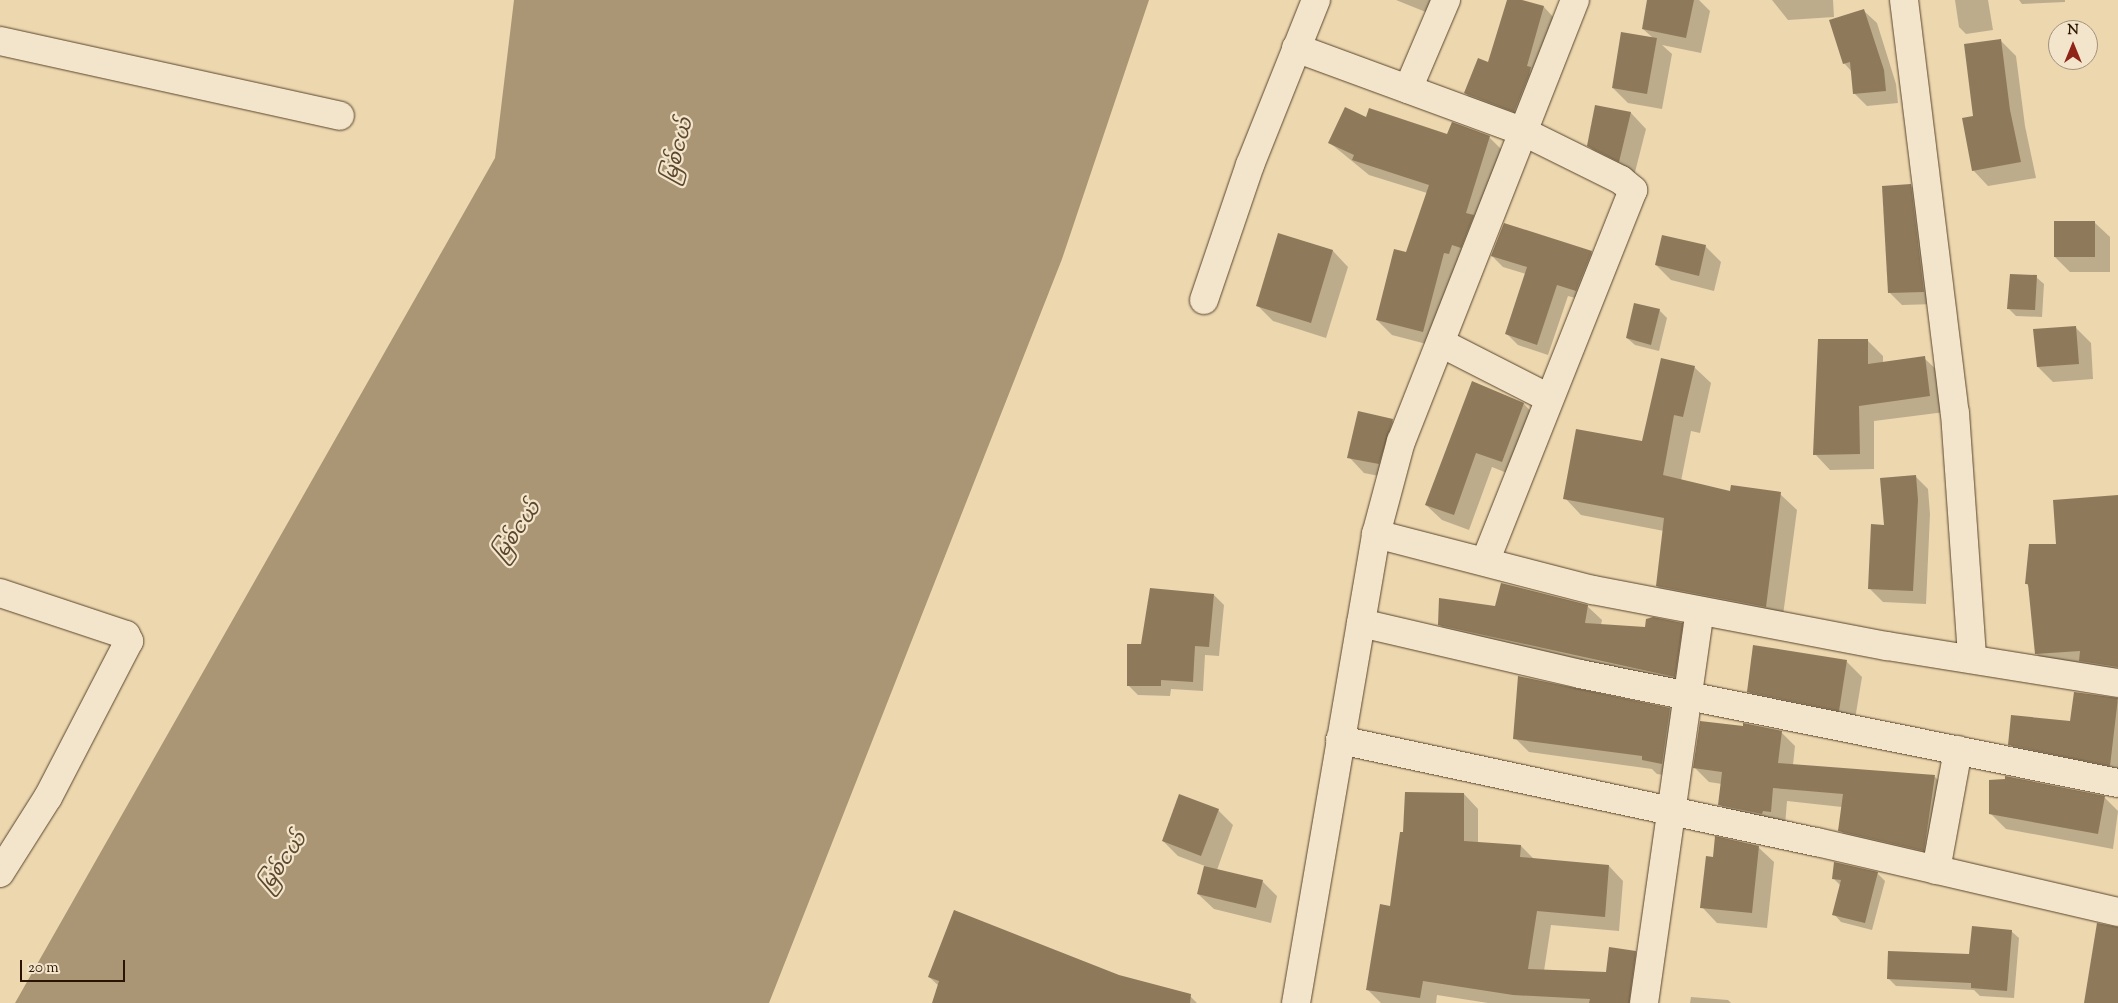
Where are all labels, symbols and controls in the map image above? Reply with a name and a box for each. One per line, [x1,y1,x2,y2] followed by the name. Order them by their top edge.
[2048,20,2098,70] north arrow
[2067,21,2079,41] text: N
[659,115,699,187] water label: မြစ်ငယ်
[489,498,547,566] water label: မြစ်ငယ်
[255,829,313,897] water label: မြစ်ငယ်
[22,950,128,982] scale bar
[28,958,59,979] text: 20 m

